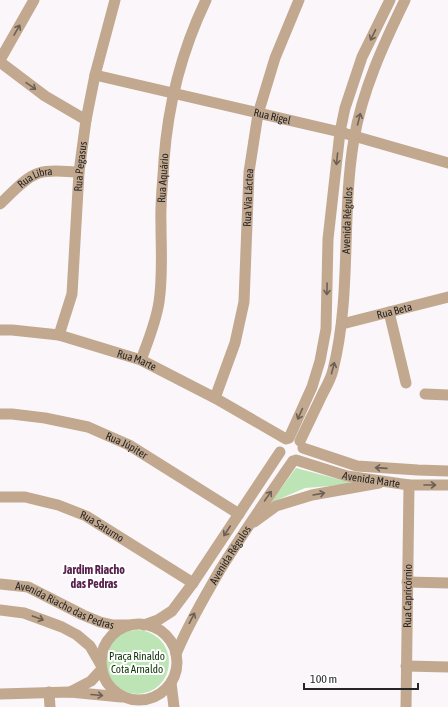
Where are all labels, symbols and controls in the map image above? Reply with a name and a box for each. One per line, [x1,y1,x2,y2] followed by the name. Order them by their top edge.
[14,24,22,36] one-way arrow
[369,29,376,41] one-way arrow
[25,82,36,90] one-way arrow
[252,106,292,126] street label: Rua Rigel
[356,112,363,125] one-way arrow
[72,140,89,192] street label: Rua Pegasus
[333,152,340,165] one-way arrow
[155,153,170,203] street label: Rua Aquário
[15,165,53,190] street label: Rua Libra
[241,167,256,227] street label: Rua Via Láctea
[340,186,355,254] street label: Avenida Régulos
[323,282,331,295] one-way arrow
[375,300,413,321] street label: Rua Beta
[116,347,159,373] street label: Rua Marte
[330,361,338,374] one-way arrow
[296,408,303,420] one-way arrow
[104,430,150,462] street label: Rua Júpiter
[375,464,388,471] one-way arrow
[341,469,401,490] street label: Avenida Marte
[423,481,436,489] one-way arrow
[312,489,325,497] one-way arrow
[264,491,272,502] one-way arrow
[78,508,126,544] street label: Rua Saturno
[207,523,253,586] street label: Avenida Régulos
[223,525,231,536] one-way arrow
[62,563,125,591] district label: Jardim Riacho das Pedras
[401,564,414,628] street label: Rua Capricórnio
[15,580,115,631] street label: Avenida Riacho das Pedras
[189,612,196,624] one-way arrow
[31,615,44,622] one-way arrow
[109,650,165,675] park label: Praça Rinaldo Cota Arnaldo
[304,665,418,691] scale bar
[310,672,337,686] text: 100 m
[90,691,103,698] one-way arrow

